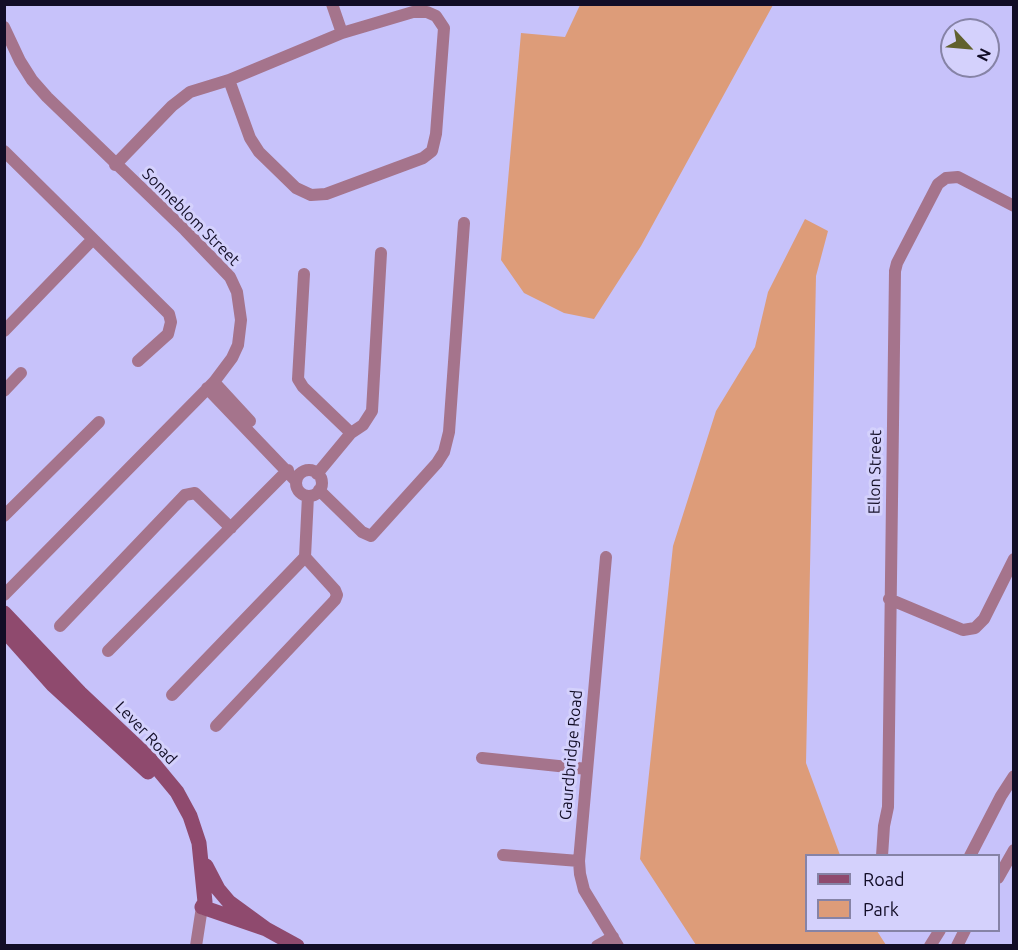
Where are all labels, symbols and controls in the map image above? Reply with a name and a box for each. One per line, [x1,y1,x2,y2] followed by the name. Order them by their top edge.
[940,18,1000,78] north arrow
[974,46,995,64] text: N
[138,164,244,270] street label: Sonneblom Street
[865,430,885,514] street label: Ellon Street
[556,689,586,821] street label: Gaurdbridge Road
[111,697,181,769] street label: Lever Road
[805,854,1000,932] legend
[863,869,905,889] text: Road
[863,899,899,919] text: Park

